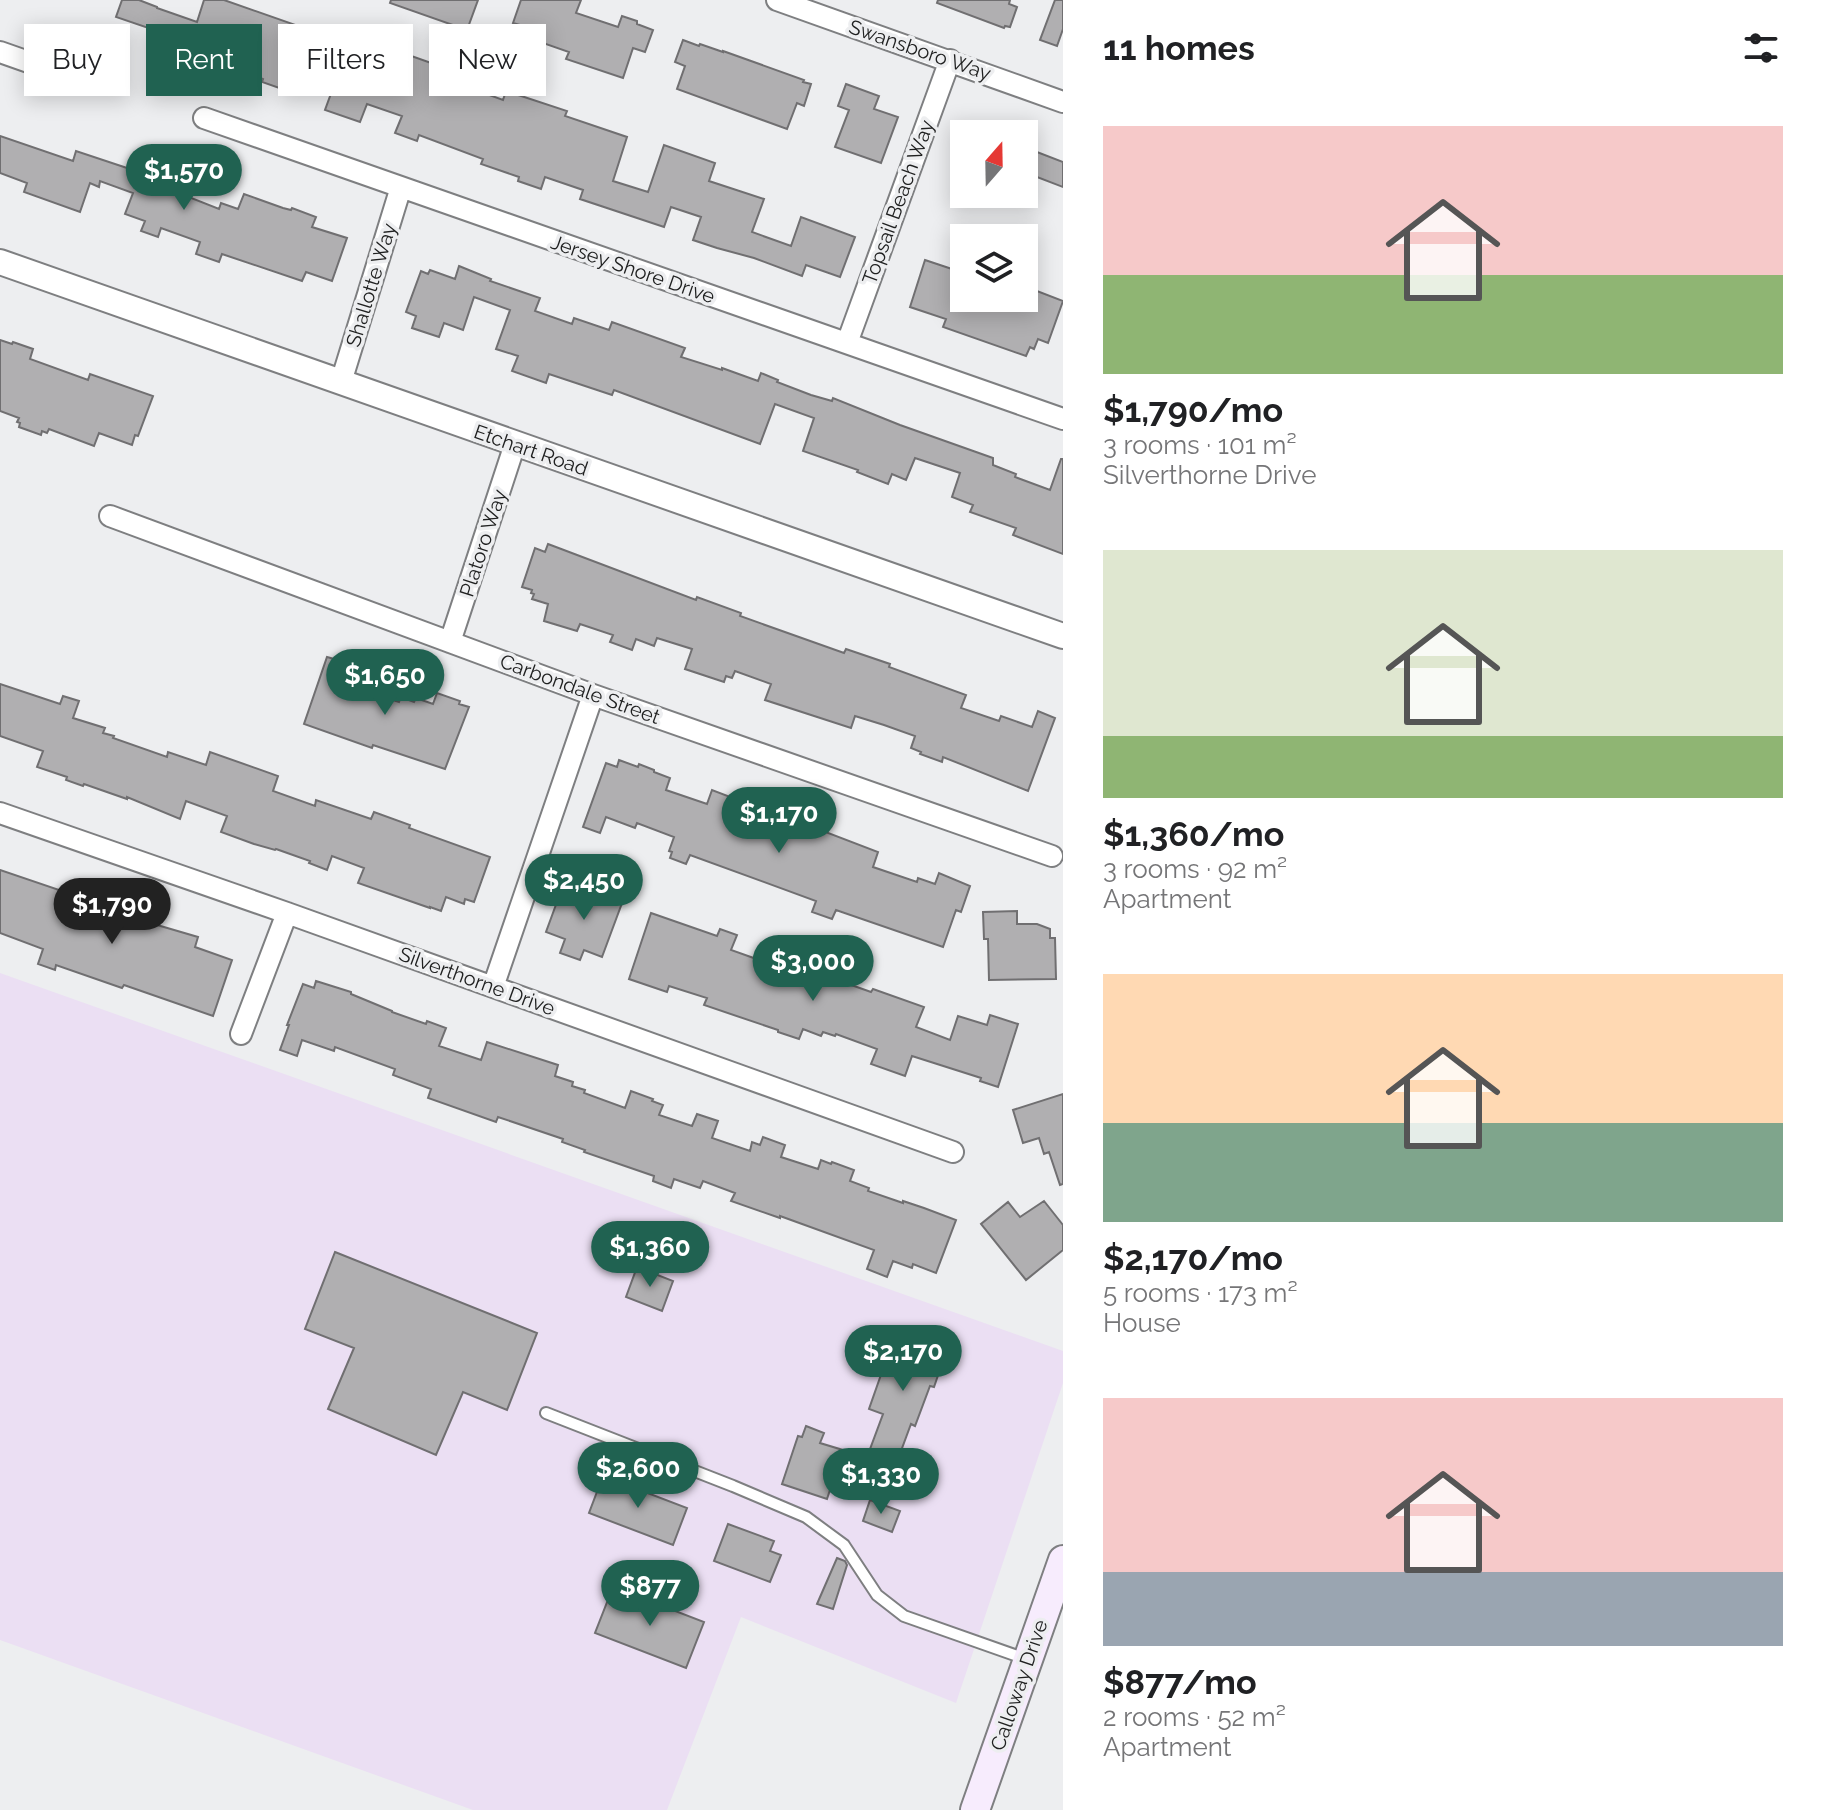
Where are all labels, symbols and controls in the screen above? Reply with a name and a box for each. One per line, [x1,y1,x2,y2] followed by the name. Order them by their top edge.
[846,14,994,86] street label: Swansboro Way
[24,24,130,96] chip: Buy
[146,24,262,96] chip: Rent
[278,24,413,96] chip: Filters
[429,24,546,96] chip: New
[1739,26,1783,70] icon: filters
[1103,28,1255,68] text: 11 homes
[857,116,939,288] street label: Topsail Beach Way
[950,120,1038,208] north arrow
[950,120,1038,312] map controls
[119,144,249,212] pin: $1,570
[144,155,224,185] text: $1,570
[1371,178,1515,322] icon: home
[341,220,401,350] street label: Shallotte Way
[950,224,1038,312] button: layers
[548,230,718,308] street label: Jersey Shore Drive
[1103,390,1283,430] text: $1,790/mo
[471,419,591,481] street label: Etchart Road
[1103,430,1297,460] text: 3 rooms · 101 m²
[1103,460,1316,490] text: Silverthorne Drive
[454,486,512,600] street label: Platoro Way
[1371,602,1515,746] icon: home
[320,649,450,717] pin: $1,650
[497,649,664,729] street label: Carbondale Street
[344,660,426,690] text: $1,650
[714,787,844,855] pin: $1,170
[740,798,818,828] text: $1,170
[1103,814,1284,854] text: $1,360/mo
[519,854,649,922] pin: $2,450
[1103,854,1287,884] text: 3 rooms · 92 m²
[543,865,625,895] text: $2,450
[47,878,177,946] pin: $1,790
[1103,884,1232,914] text: Apartment
[72,889,152,919] text: $1,790
[748,935,878,1003] pin: $3,000
[396,942,558,1020] street label: Silverthorne Drive
[771,946,855,976] text: $3,000
[1371,1026,1515,1170] icon: home
[585,1221,715,1289] pin: $1,360
[609,1232,691,1262] text: $1,360
[1103,1238,1283,1278] text: $2,170/mo
[1103,1278,1297,1308] text: 5 rooms · 173 m²
[1103,1308,1181,1338] text: House
[838,1325,968,1393] pin: $2,170
[863,1336,943,1366] text: $2,170
[573,1442,703,1510] pin: $2,600
[816,1448,946,1516] pin: $1,330
[1371,1450,1515,1594] icon: home
[596,1453,680,1483] text: $2,600
[841,1459,921,1489] text: $1,330
[603,1560,697,1628] pin: $877
[619,1571,681,1601] text: $877
[985,1616,1053,1754] street label: Calloway Drive
[1103,1662,1257,1702] text: $877/mo
[1103,1702,1286,1732] text: 2 rooms · 52 m²
[1103,1732,1232,1762] text: Apartment

